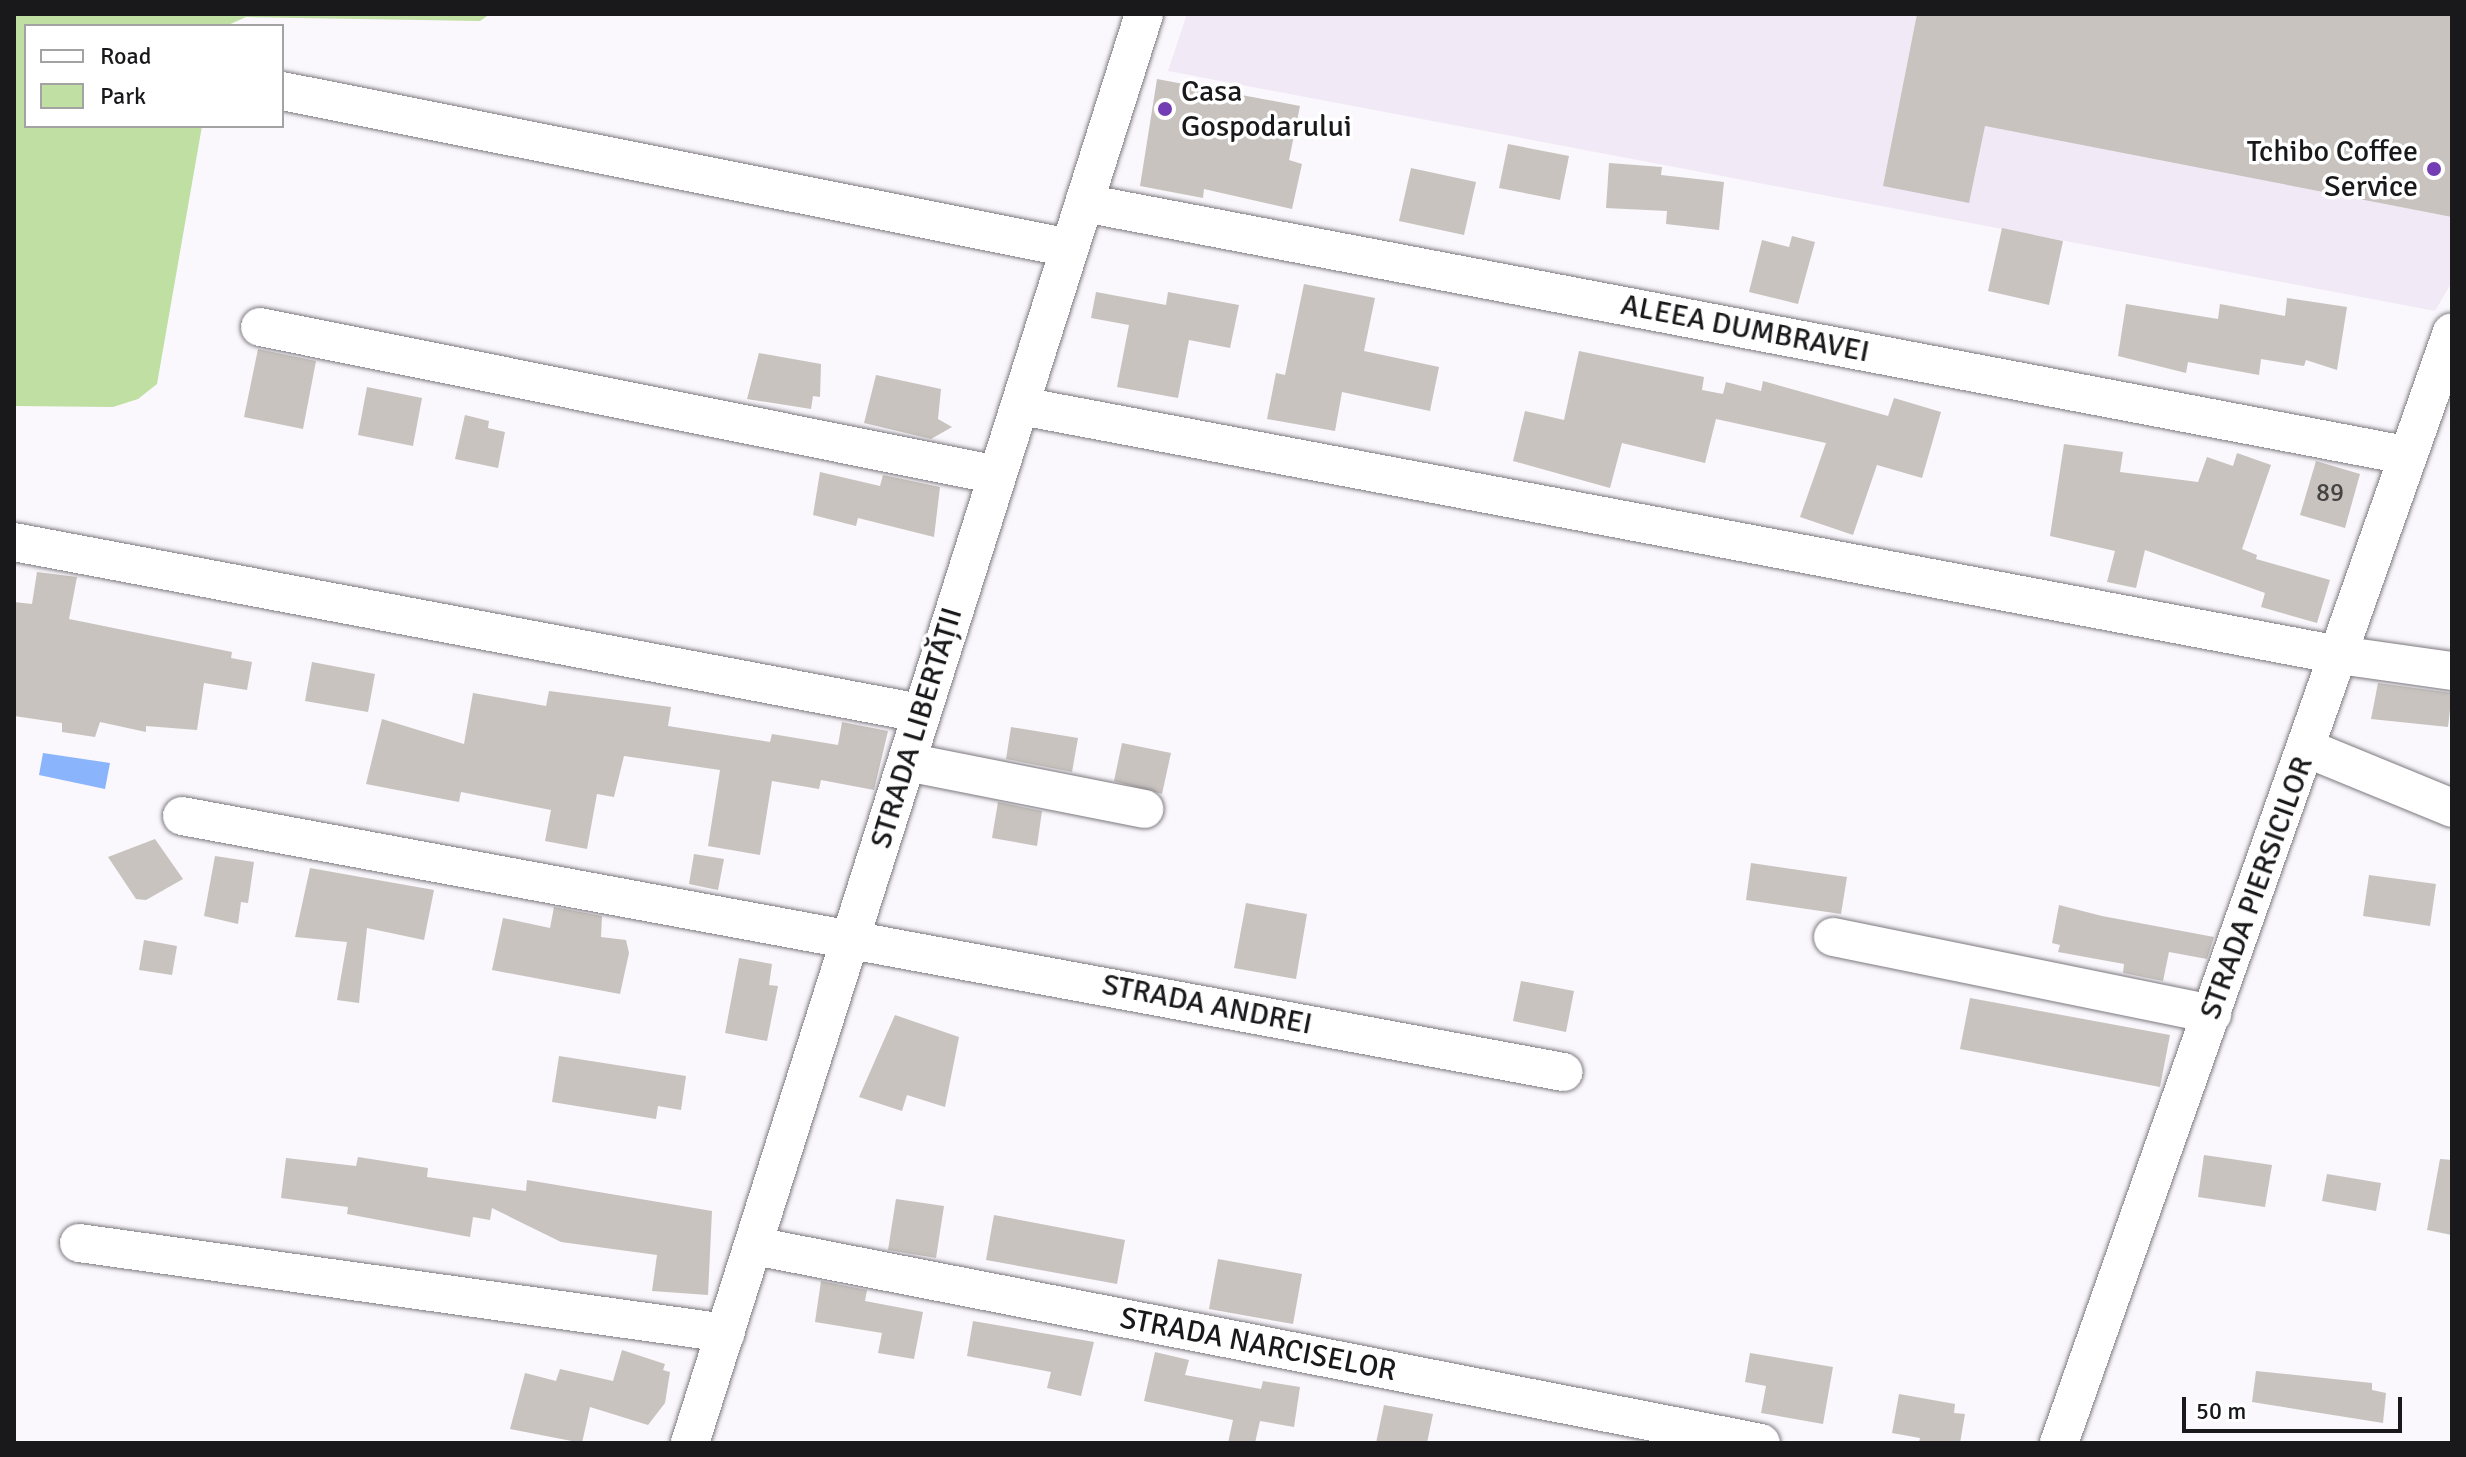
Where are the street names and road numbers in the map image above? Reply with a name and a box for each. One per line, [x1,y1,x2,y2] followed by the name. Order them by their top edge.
[1618,287,1872,371] street label: ALEEA DUMBRAVEI
[863,603,971,853] street label: STRADA LIBERTĂȚII
[2193,752,2321,1024] street label: STRADA PIERSICILOR
[1099,967,1315,1043] street label: STRADA ANDREI
[1117,1301,1399,1389] street label: STRADA NARCISELOR

